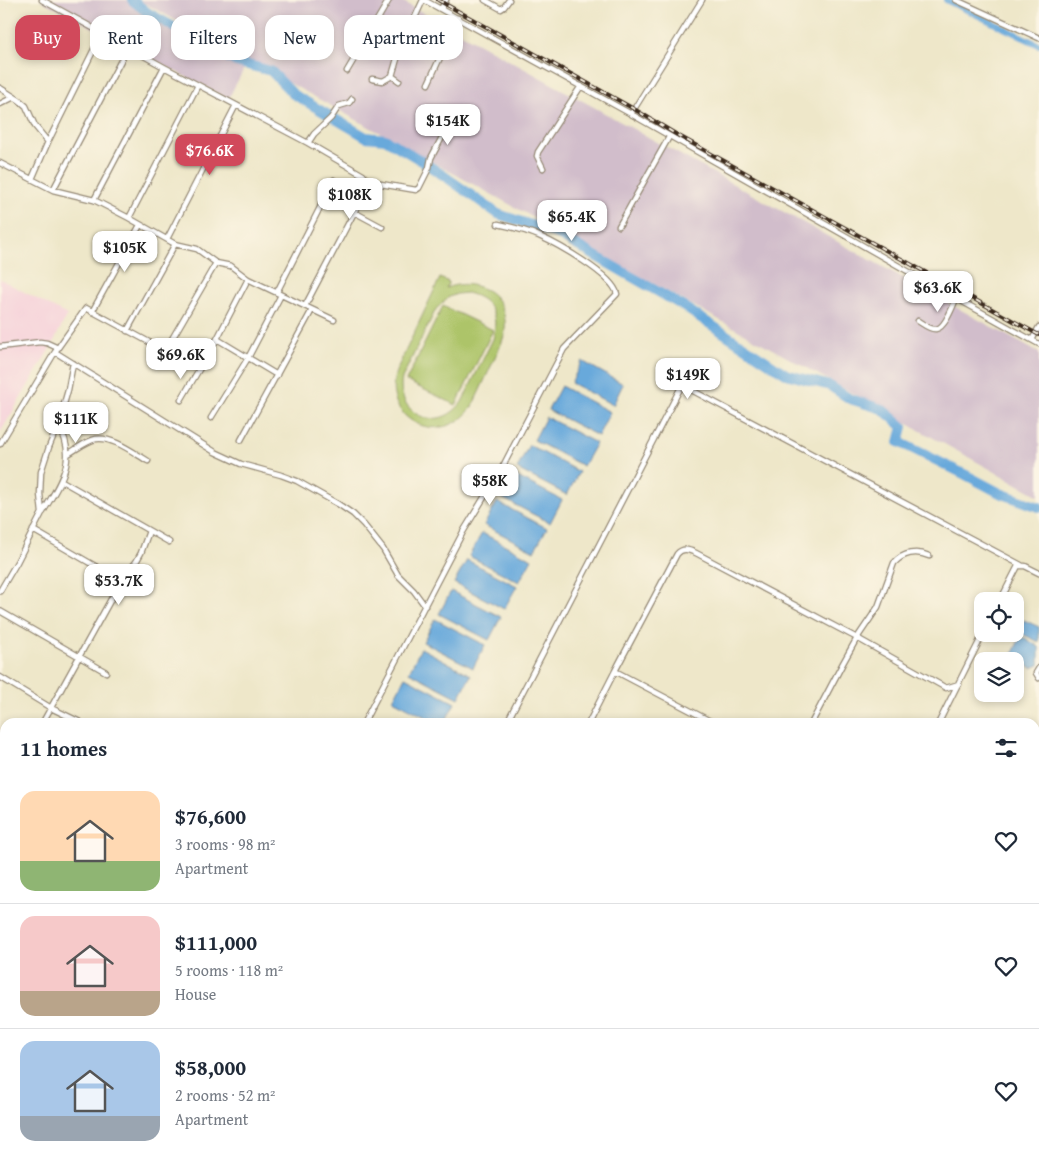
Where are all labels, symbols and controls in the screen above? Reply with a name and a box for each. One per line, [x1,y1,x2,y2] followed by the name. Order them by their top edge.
[15,15,80,60] chip: Buy
[90,15,161,60] chip: Rent
[171,15,255,60] chip: Filters
[265,15,334,60] chip: New
[344,15,463,60] chip: Apartment
[413,104,483,146] pin: $154K
[426,108,470,132] text: $154K
[169,134,251,176] pin: $76.6K
[186,138,234,162] text: $76.6K
[315,178,385,220] pin: $108K
[328,182,372,206] text: $108K
[531,200,613,242] pin: $65.4K
[548,204,596,228] text: $65.4K
[90,230,160,273] pin: $105K
[103,235,147,259] text: $105K
[897,270,979,313] pin: $63.6K
[914,275,962,299] text: $63.6K
[140,338,222,380] pin: $69.6K
[157,342,205,366] text: $69.6K
[653,358,723,400] pin: $149K
[666,362,710,386] text: $149K
[41,402,111,444] pin: $111K
[54,406,98,430] text: $111K
[460,464,520,506] pin: $58K
[473,468,507,492] text: $58K
[78,564,160,606] pin: $53.7K
[95,568,143,592] text: $53.7K
[974,592,1024,702] map controls
[974,592,1024,642] button: locate
[974,652,1024,702] button: layers
[20,733,107,764] text: 11 homes
[992,734,1020,762] icon: filters
[175,801,246,832] text: $76,600
[60,811,120,871] icon: home
[992,827,1020,855] icon: heart
[175,832,275,856] text: 3 rooms · 98 m²
[175,856,248,880] text: Apartment
[175,927,257,958] text: $111,000
[60,936,120,996] icon: home
[992,952,1020,980] icon: heart
[175,958,283,982] text: 5 rooms · 118 m²
[175,982,216,1006] text: House
[175,1052,246,1083] text: $58,000
[60,1061,120,1121] icon: home
[992,1077,1020,1105] icon: heart
[175,1083,275,1107] text: 2 rooms · 52 m²
[175,1107,248,1131] text: Apartment

